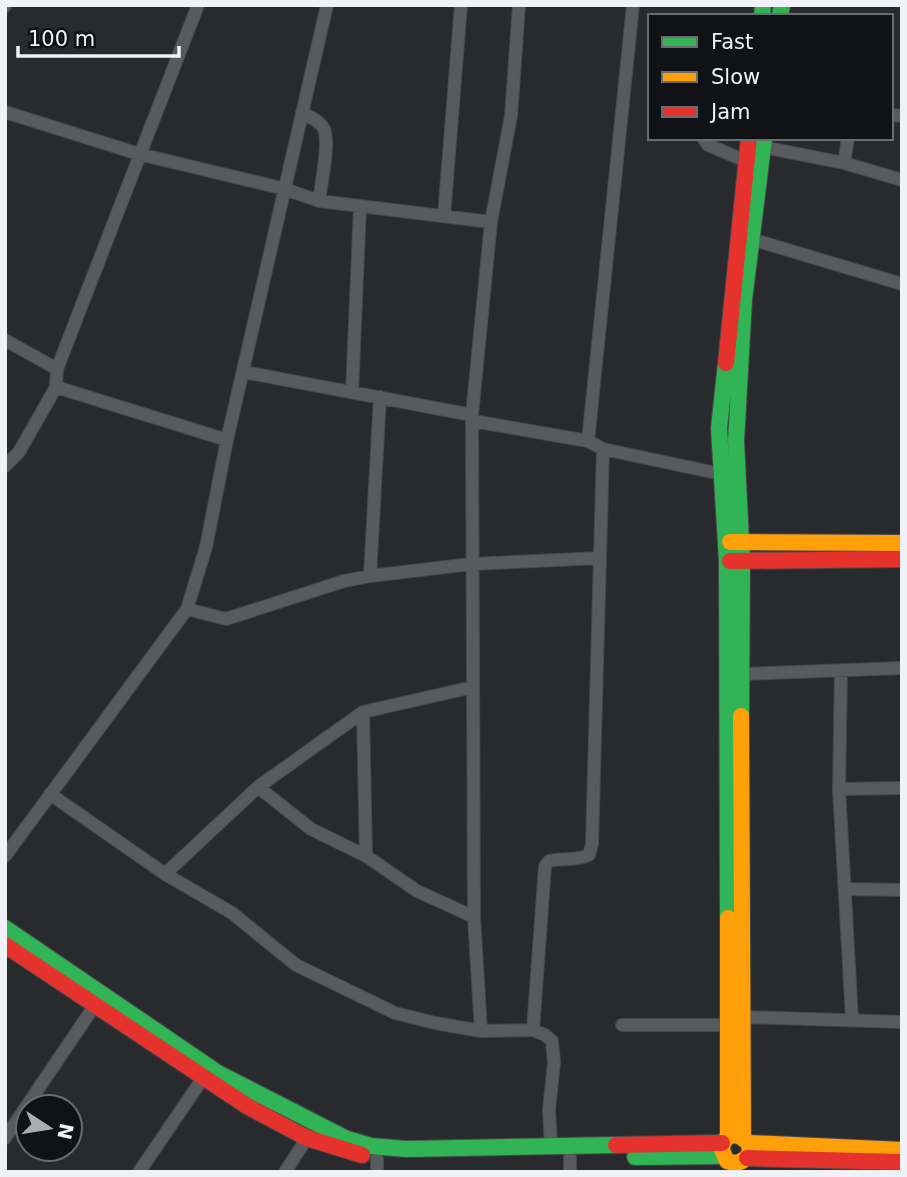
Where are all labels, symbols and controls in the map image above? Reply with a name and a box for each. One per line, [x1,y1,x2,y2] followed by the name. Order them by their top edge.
[18,14,178,58] scale bar
[648,14,893,140] legend
[28,27,95,51] text: 100 m
[711,30,753,54] text: Fast
[711,65,760,89] text: Slow
[709,100,751,124] text: Jam
[14,1093,84,1163] north arrow
[53,1121,78,1142] text: N

